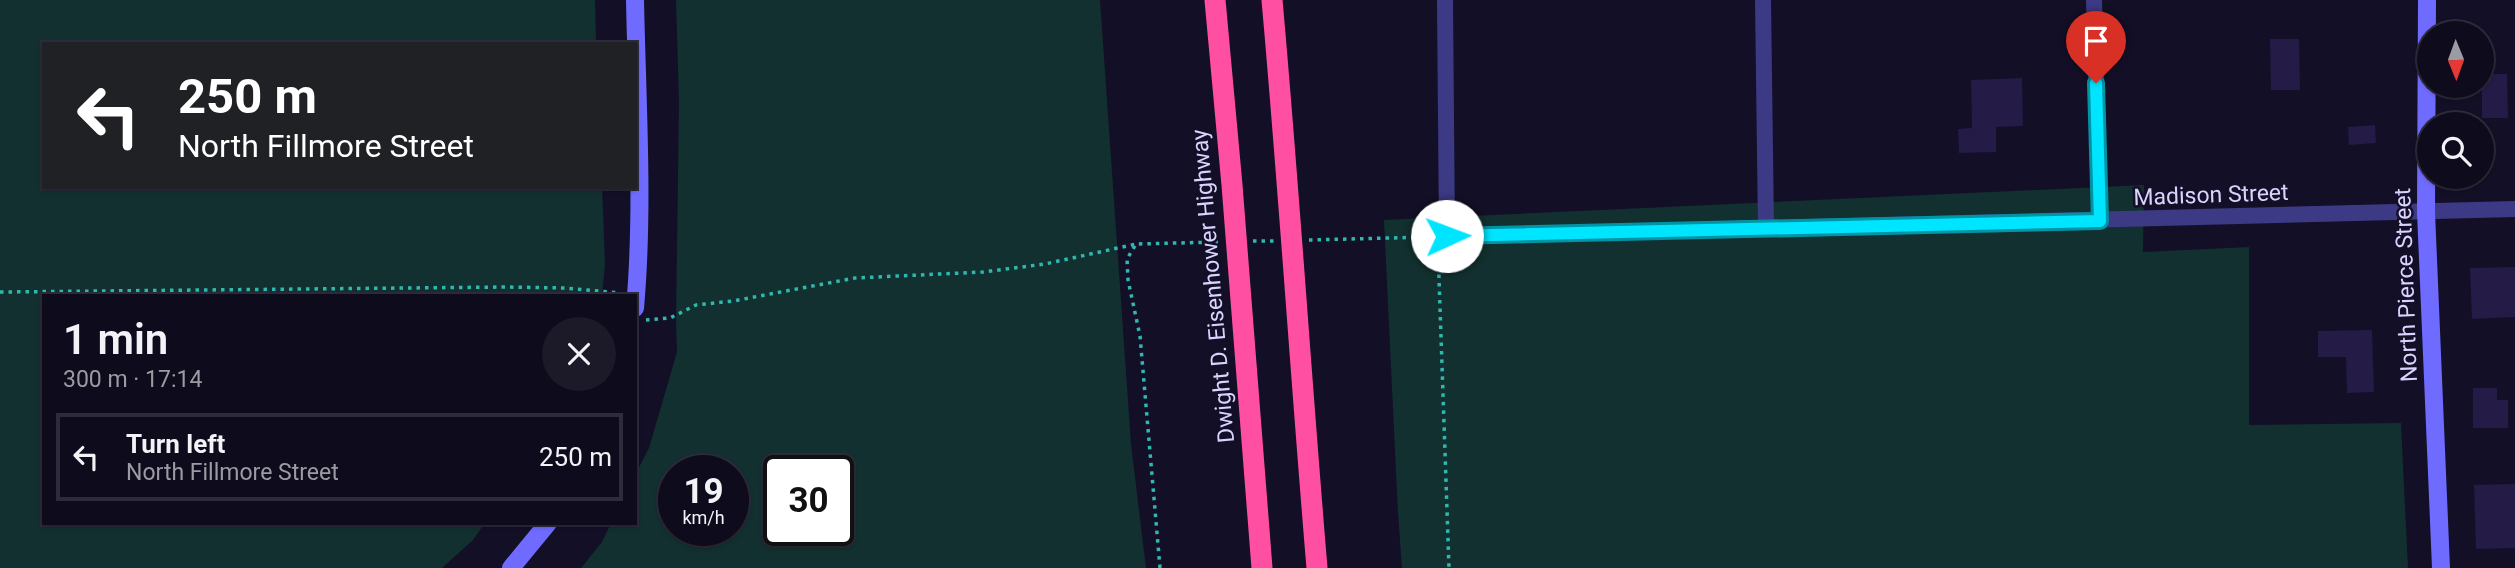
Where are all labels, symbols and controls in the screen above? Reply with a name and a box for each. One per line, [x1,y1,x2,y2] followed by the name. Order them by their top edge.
[2066,11,2126,83] pin
[2417,21,2494,98] north arrow
[2417,21,2494,189] map controls
[2077,22,2115,60] icon: arrive
[178,68,317,125] text: 250 m
[63,70,154,161] icon: left
[2417,112,2494,189] button: search
[178,127,474,165] text: North Fillmore Street
[1186,128,1240,444] street label: Dwight D. Eisenhower Highway
[2133,179,2289,211] street label: Madison Street
[2389,187,2423,383] street label: North Pierce Street
[1410,199,1484,273] position arrow
[63,315,168,364] text: 1 min
[542,317,616,391] button: close
[63,366,202,393] text: 300 m · 17:14
[126,429,225,459] text: Turn left
[67,438,105,476] icon: left
[539,442,612,472] text: 250 m
[763,455,854,546] speed limit sign: 30
[126,459,339,486] text: North Fillmore Street
[683,471,724,512] text: 19
[682,507,725,528] text: km/h

